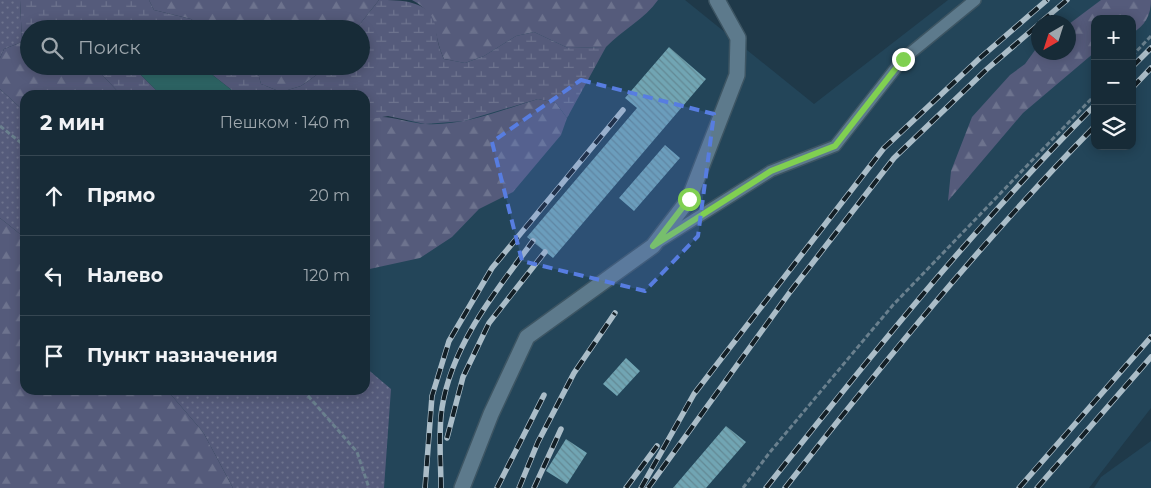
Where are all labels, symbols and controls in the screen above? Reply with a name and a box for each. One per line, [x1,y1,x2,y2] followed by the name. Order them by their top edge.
[1031,15,1076,60] north arrow
[1091,15,1136,150] map controls
[1091,15,1136,60] button: +
[20,20,370,75] search box
[38,34,66,62] icon: search
[78,36,141,59] text: Поиск
[892,48,915,71] route end
[1091,60,1136,105] button: −
[1091,105,1136,150] button: layers
[40,110,105,135] text: 2 мин
[220,113,350,132] text: Пешком · 140 m
[40,182,68,210] icon: ahead
[87,184,155,207] text: Прямо
[309,186,350,205] text: 20 m
[678,188,701,211] route start
[40,262,68,290] icon: left
[87,264,163,287] text: Налево
[303,266,350,285] text: 120 m
[40,342,68,370] icon: arrive
[87,344,278,367] text: Пункт назначения

